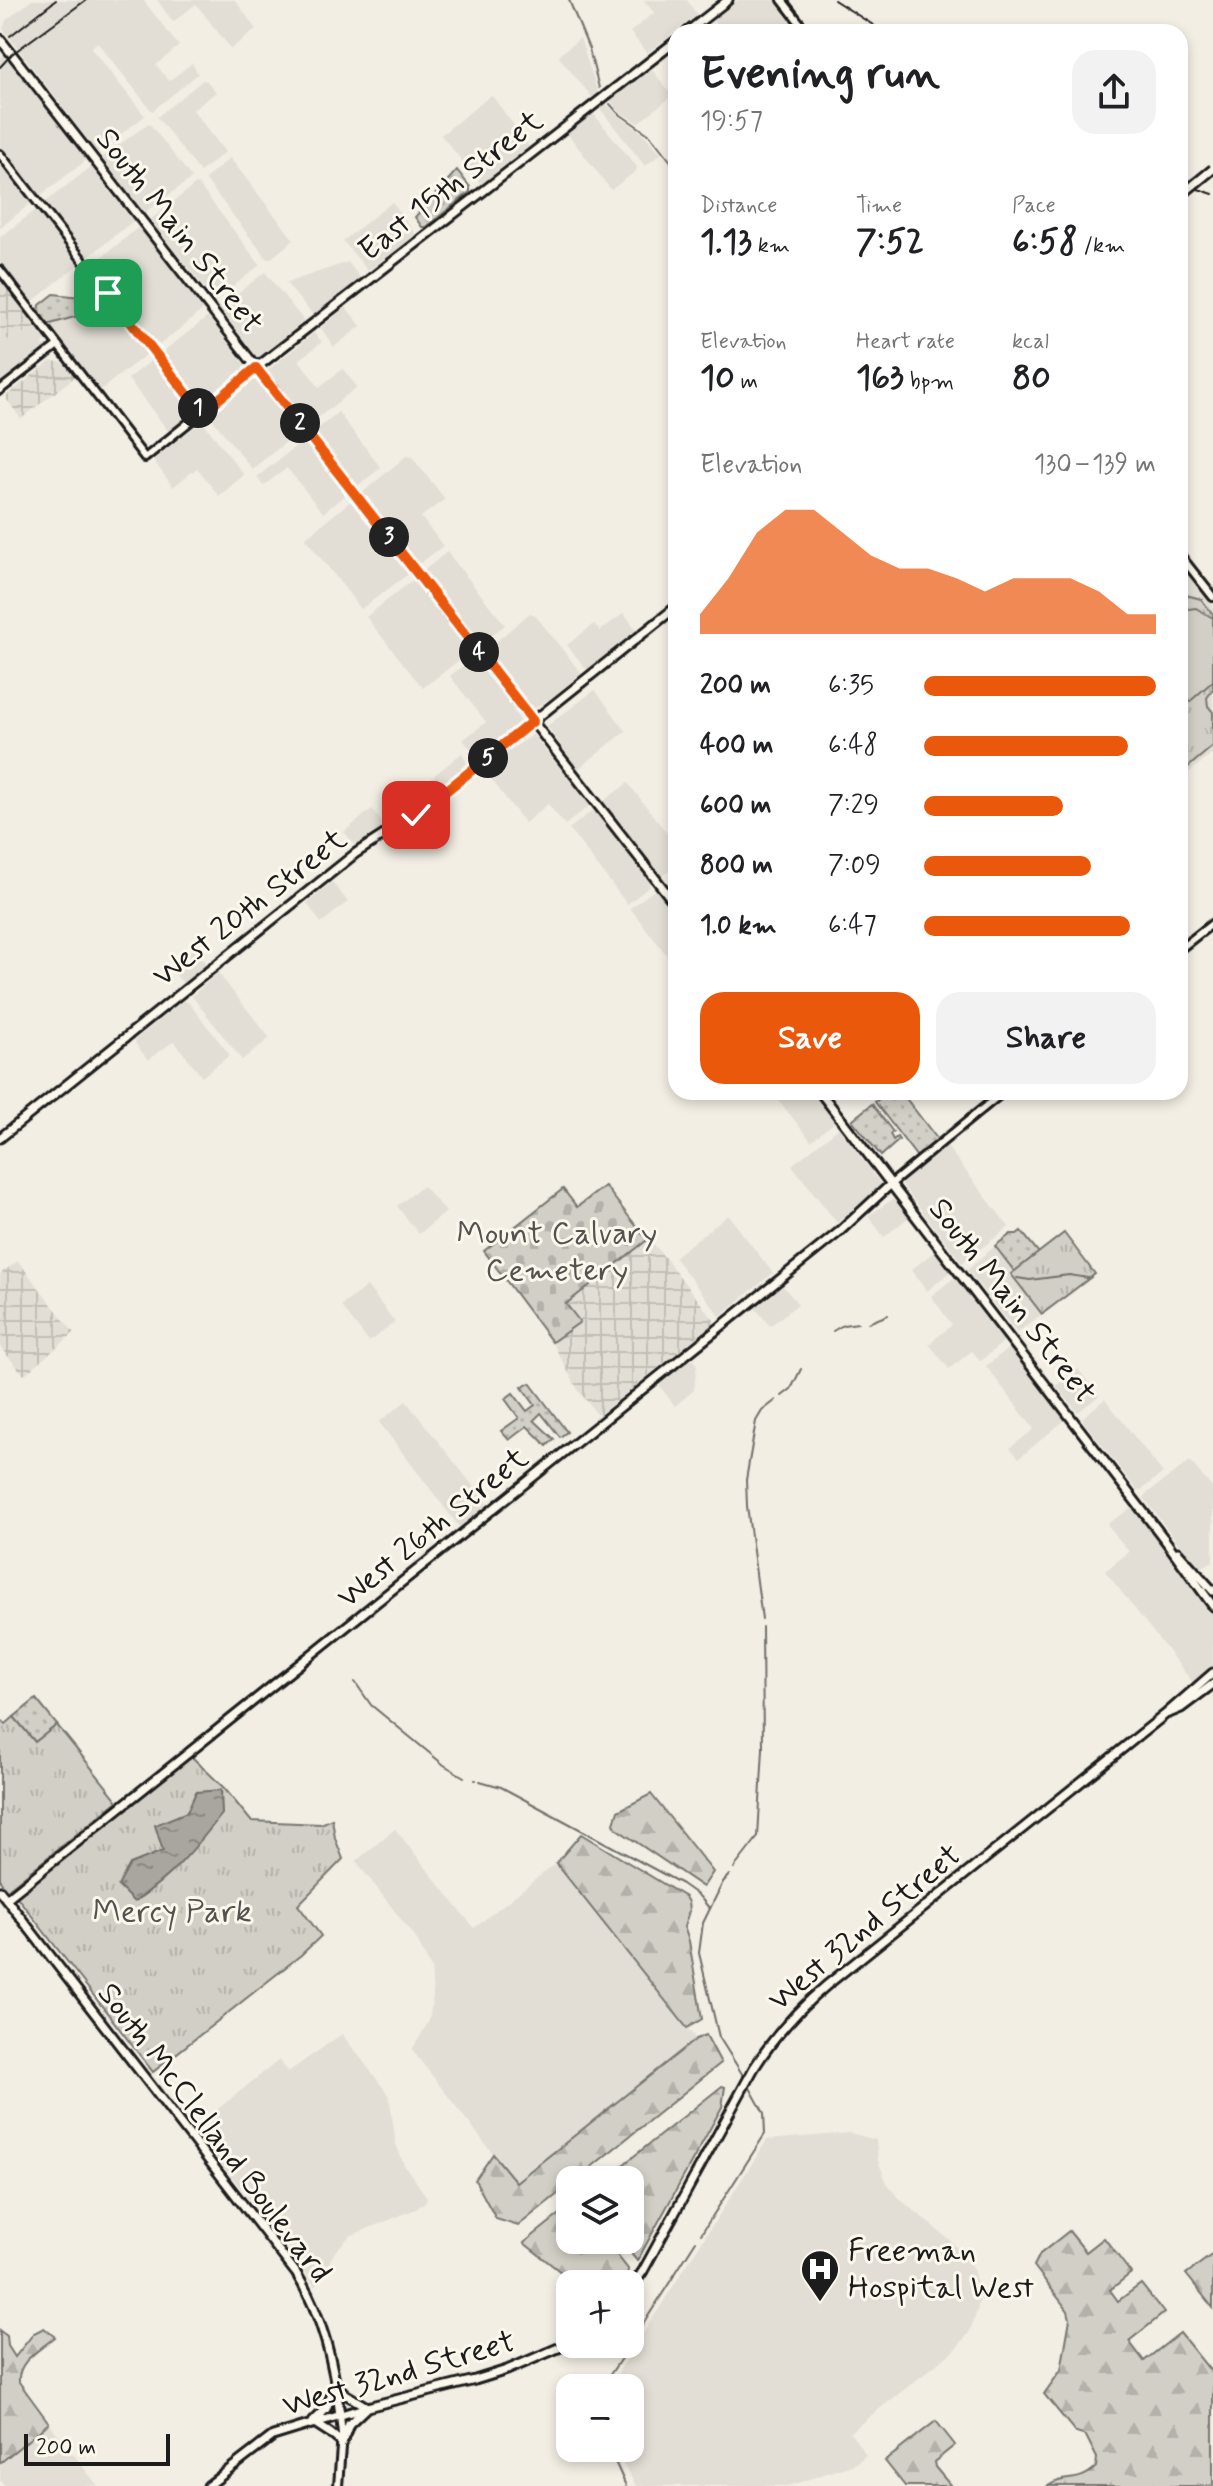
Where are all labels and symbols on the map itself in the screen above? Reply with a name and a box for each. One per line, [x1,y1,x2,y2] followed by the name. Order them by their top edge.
[350,100,552,271] street label: East 15th Street
[85,120,273,342] street label: South Main Street
[74,259,142,327] pin
[178,388,218,428] pin: 1
[280,403,320,443] pin: 2
[369,517,409,557] pin: 3
[459,632,499,672] pin: 4
[468,738,508,778] pin: 5
[382,781,450,849] pin
[144,819,356,997] street label: West 20th Street
[918,1190,1106,1412] street label: South Main Street
[457,1213,657,1292] park label: Mount Calvary Cemetery
[329,1438,538,1618] street label: West 26th Street
[760,1835,970,2021] street label: West 32nd Street
[92,1891,252,1933] park label: Mercy Park
[87,1974,341,2292] street label: South McClelland Boulevard
[848,2230,1034,2309] place label: Freeman Hospital West
[799,2248,841,2303] hospital icon: Freeman Hospital West
[278,2321,520,2427] street label: West 32nd Street
[24,2430,170,2466] scale bar

